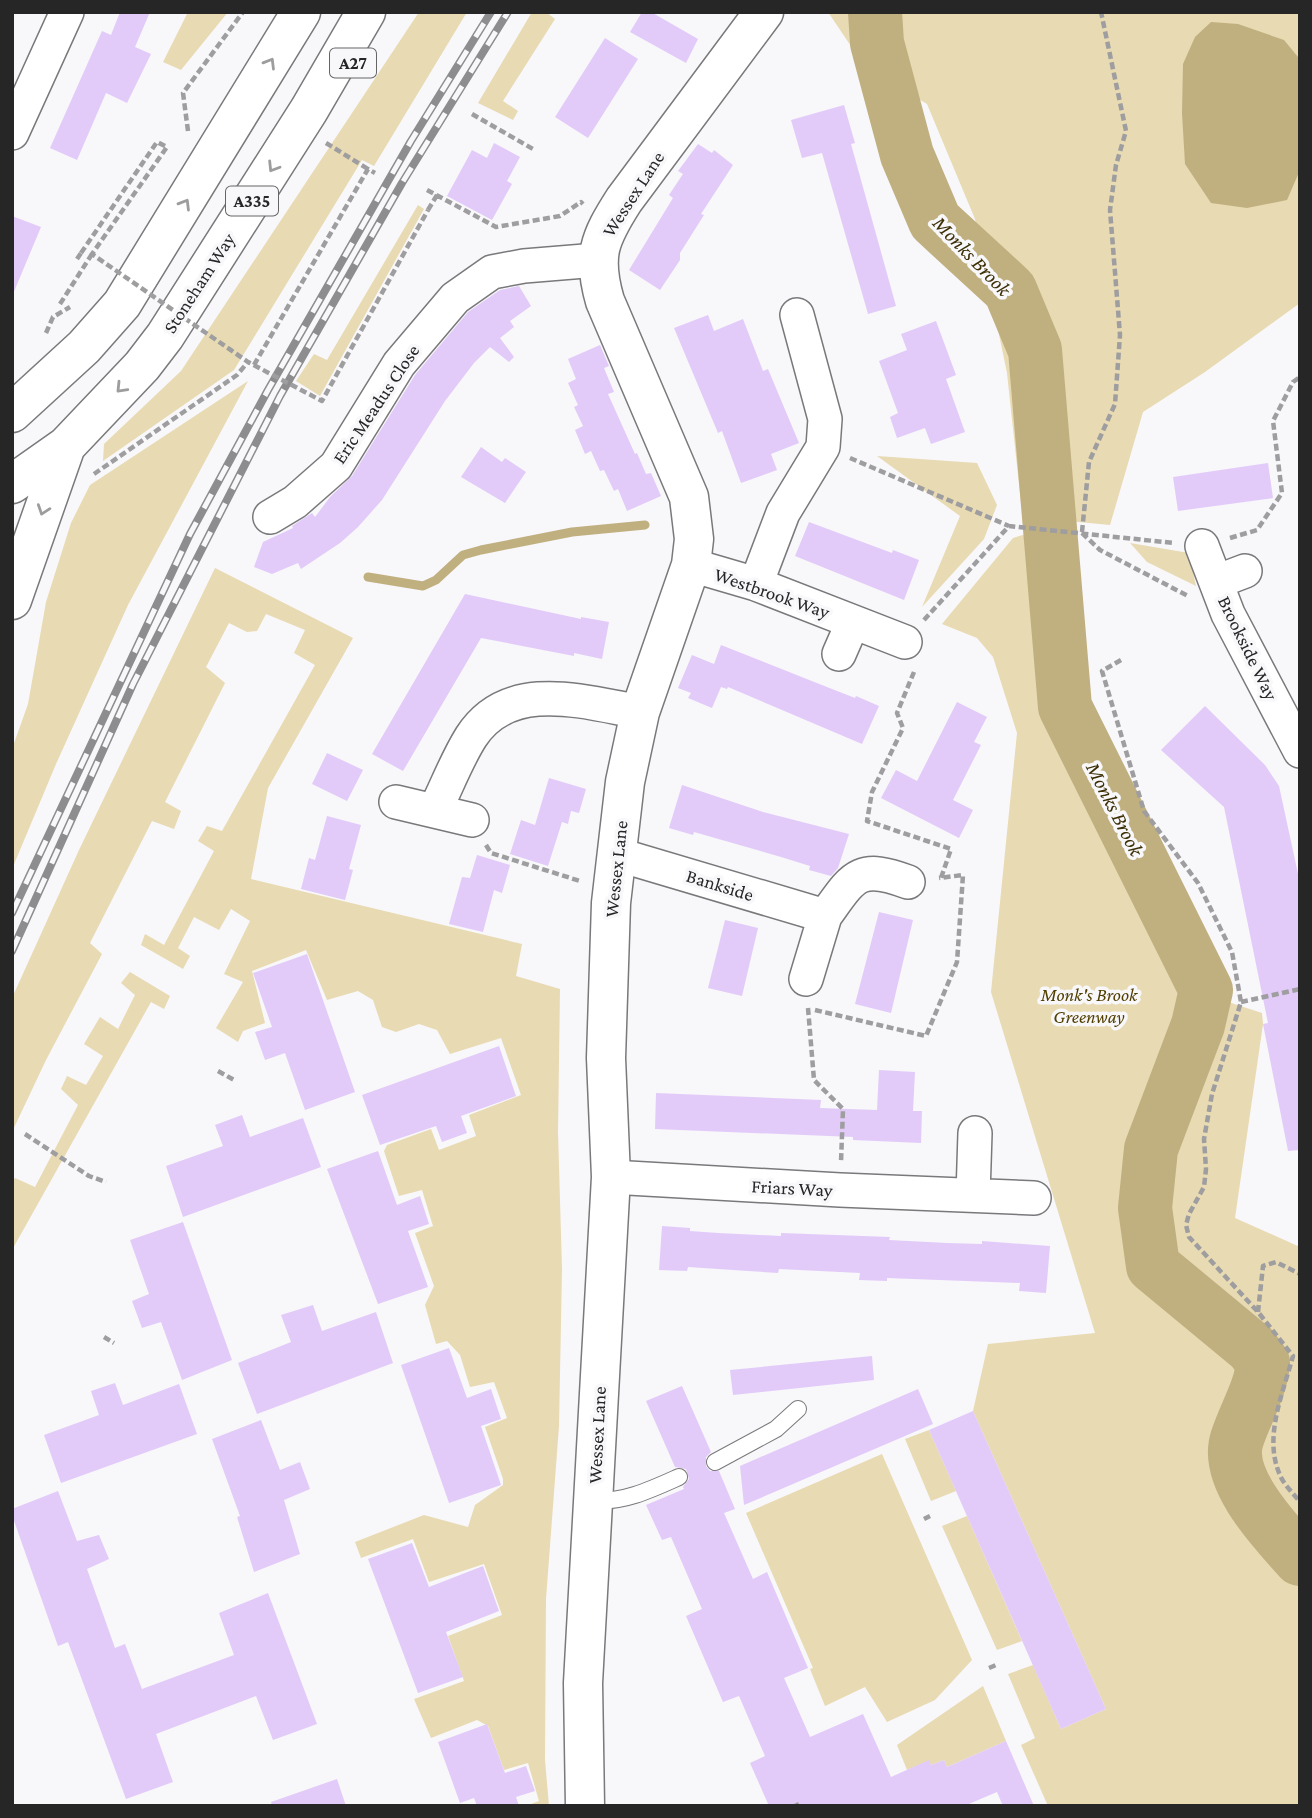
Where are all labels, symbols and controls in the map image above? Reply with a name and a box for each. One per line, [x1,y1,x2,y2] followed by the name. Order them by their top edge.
[330,48,376,78] road number: A27
[262,57,275,70] one-way arrow
[598,147,668,241] street label: Wessex Lane
[268,160,281,173] one-way arrow
[226,186,278,216] road number: A335
[176,198,189,211] one-way arrow
[927,210,1017,302] water label: Monks Brook
[159,229,239,337] street label: Stoneham Way
[328,341,424,467] street label: Eric Meadus Close
[116,380,129,393] one-way arrow
[37,503,51,515] one-way arrow
[712,563,833,623] street label: Westbrook Way
[1214,593,1282,704] street label: Brookside Way
[1081,757,1149,861] water label: Monks Brook
[600,819,632,919] street label: Wessex Lane
[684,865,756,905] street label: Bankside
[1040,984,1138,1027] park label: Monk's Brook Greenway
[751,1175,833,1201] street label: Friars Way
[584,1386,610,1484] street label: Wessex Lane

